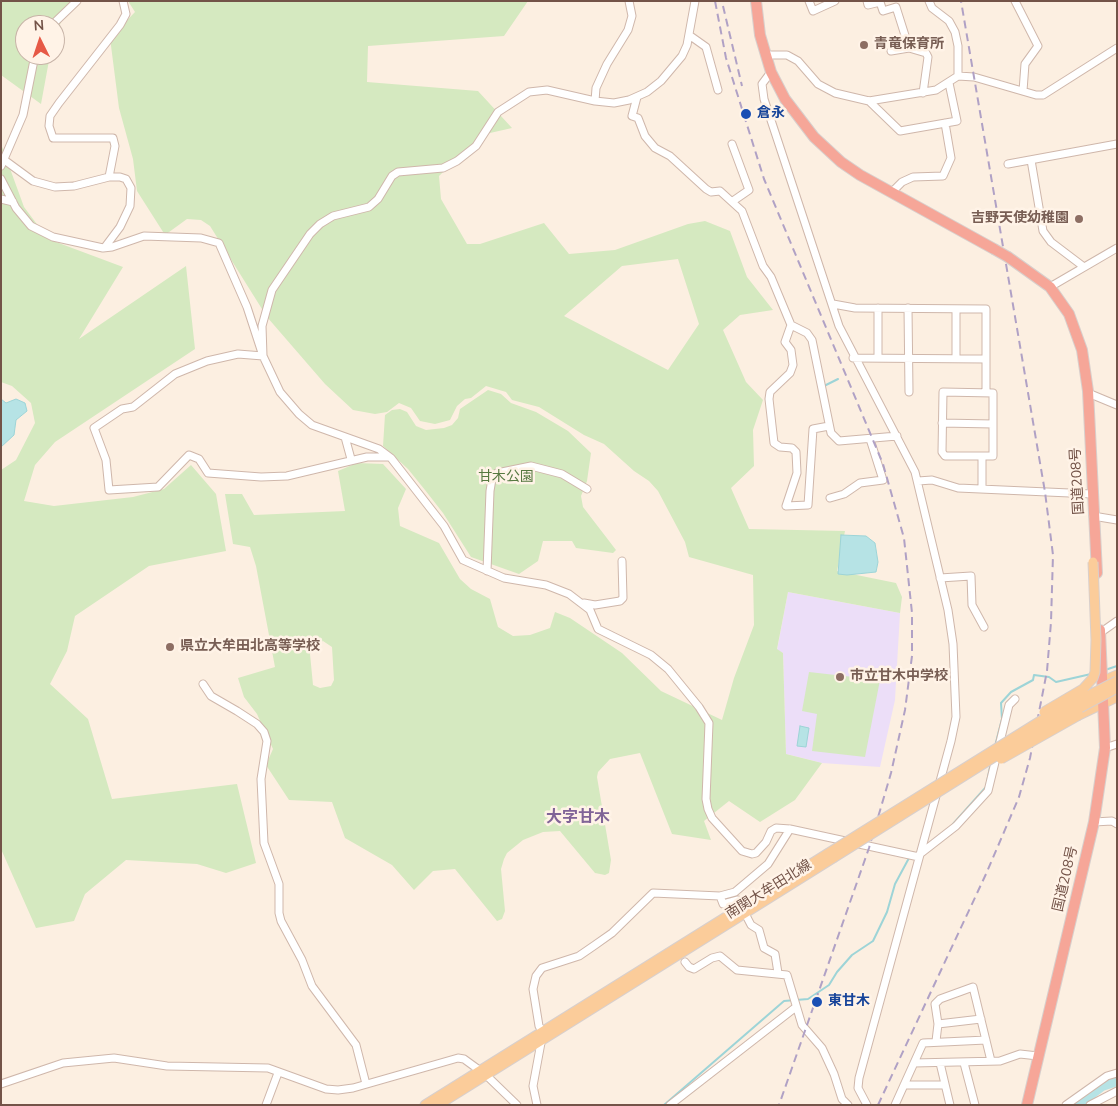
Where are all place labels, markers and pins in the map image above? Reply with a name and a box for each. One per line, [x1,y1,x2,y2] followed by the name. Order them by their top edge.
[874,37,944,53] place label: 青竜保育所
[858,39,870,51] marker: 青竜保育所
[757,106,785,122] place label: 倉永
[739,107,753,121] marker: 倉永
[971,211,1069,227] place label: 吉野天使幼稚園
[1073,213,1085,225] marker: 吉野天使幼稚園
[180,639,320,655] place label: 県立大牟田北高等学校
[164,641,176,653] marker: 県立大牟田北高等学校
[850,669,948,685] place label: 市立甘木中学校
[834,671,846,683] marker: 市立甘木中学校
[828,994,870,1010] place label: 東甘木
[810,995,824,1009] marker: 東甘木

